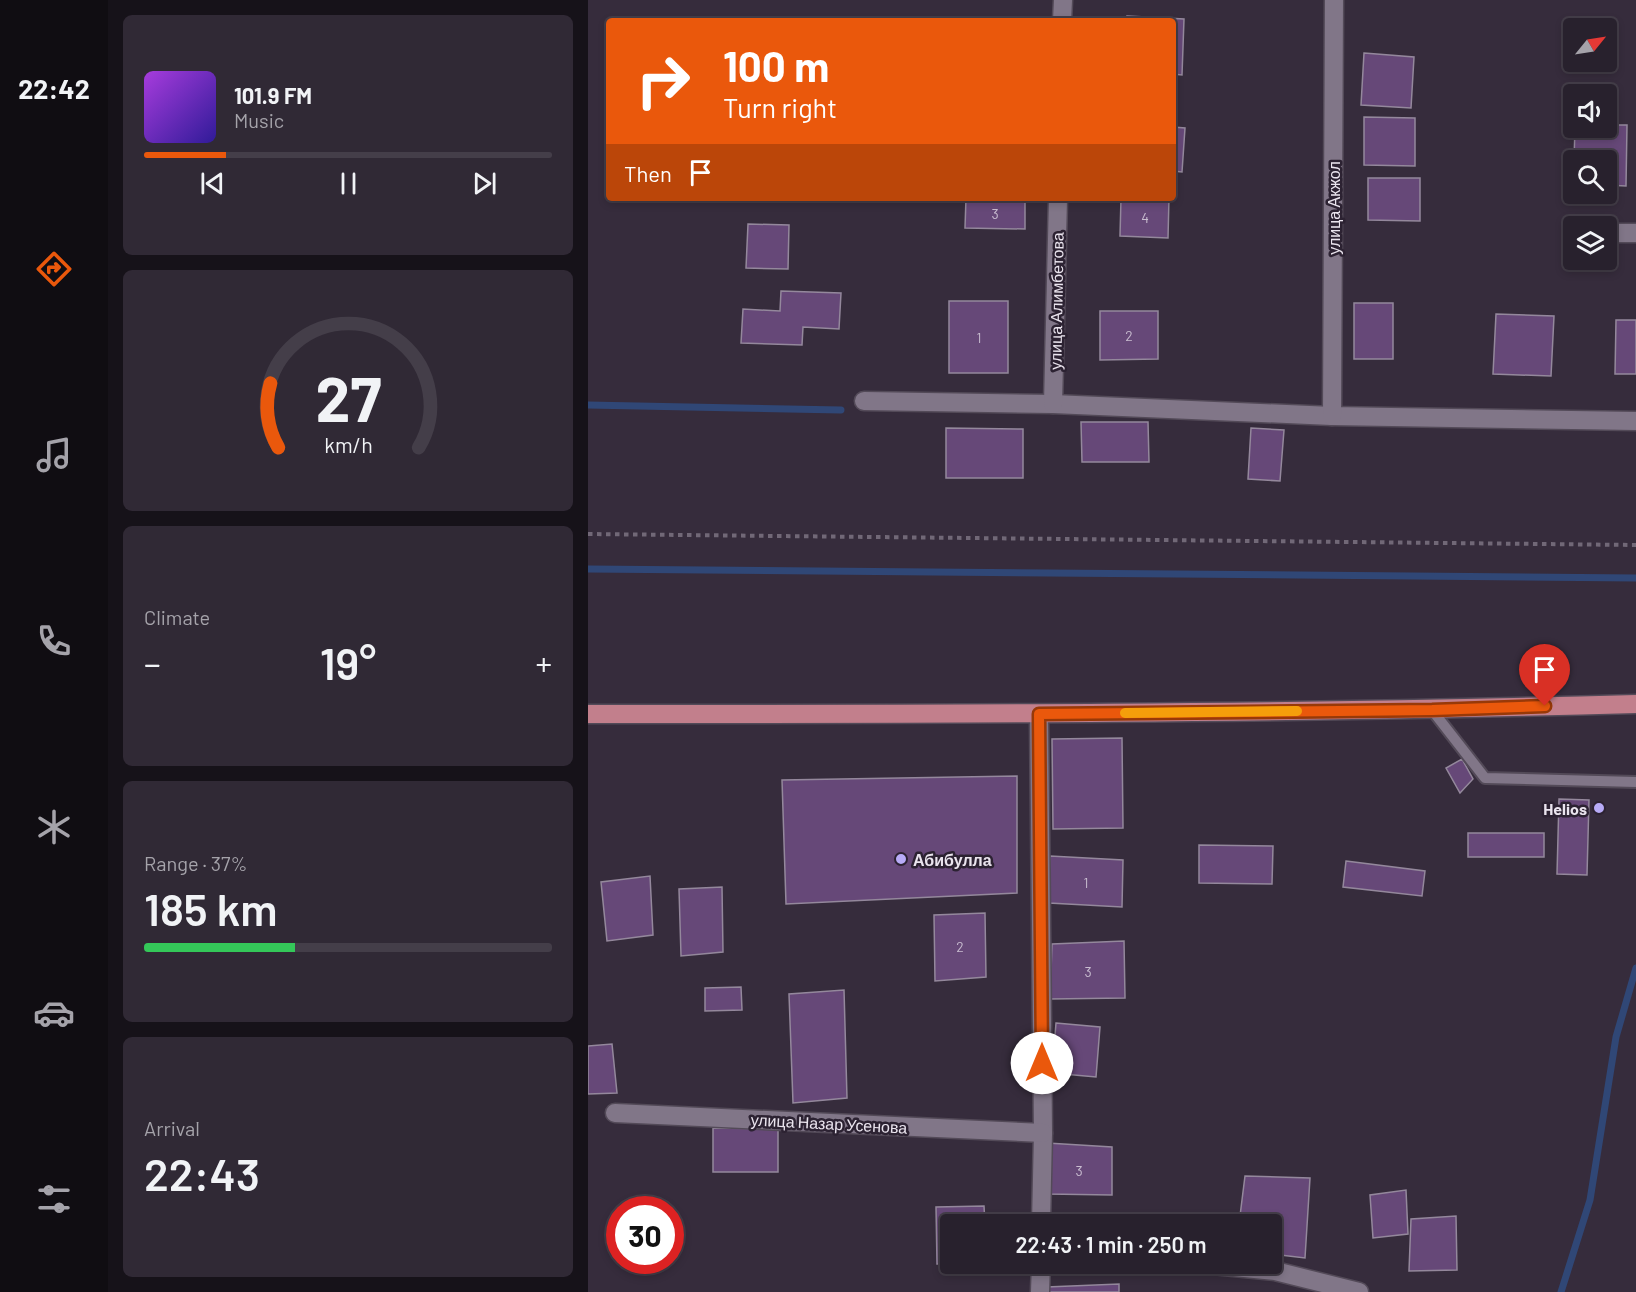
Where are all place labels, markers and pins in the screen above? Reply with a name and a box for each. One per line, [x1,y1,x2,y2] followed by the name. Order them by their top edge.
[1519,644,1570,706] pin
[1543,799,1587,818] place label: Helios
[1592,801,1606,815] marker: Helios
[913,850,992,869] place label: Абибулла
[894,852,908,866] marker: Абибулла

